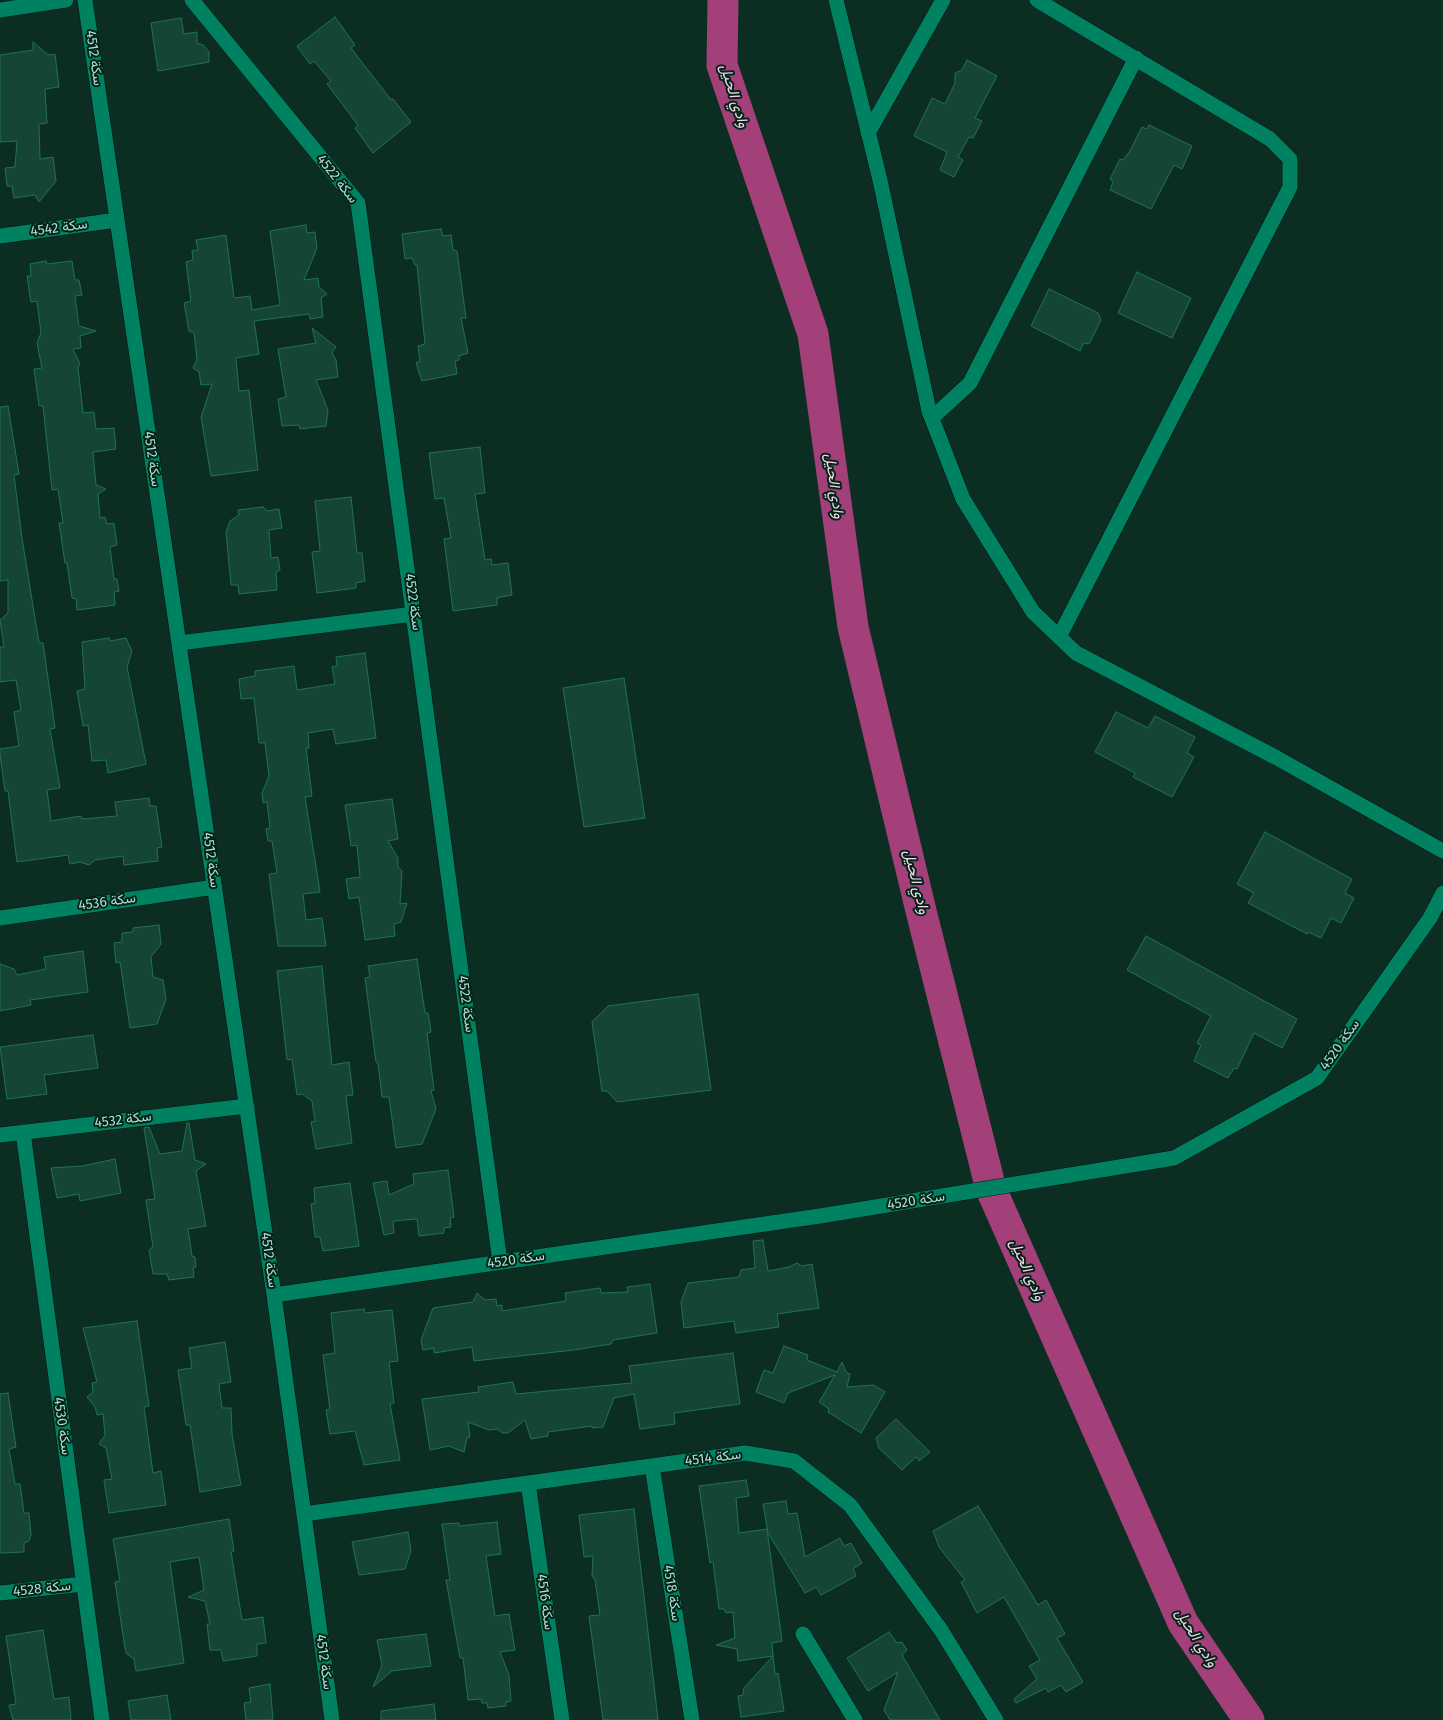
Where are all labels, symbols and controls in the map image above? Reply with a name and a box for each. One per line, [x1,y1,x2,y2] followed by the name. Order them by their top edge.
[82,29,106,87] street label: سكة 4512
[716,62,752,130] water label: وادي الحيل
[313,151,361,207] street label: سكة 4522
[29,216,89,240] street label: سكة 4542
[140,430,164,488] street label: سكة 4512
[821,452,847,520] water label: وادي الحيل
[401,573,425,631] street label: سكة 4522
[199,831,223,889] street label: سكة 4512
[899,848,933,916] water label: وادي الحيل
[77,890,137,914] street label: سكة 4536
[454,975,478,1033] street label: سكة 4522
[1316,1016,1364,1074] street label: سكة 4520
[94,1108,152,1132] street label: سكة 4532
[886,1188,946,1214] street label: سكة 4520
[257,1231,281,1289] street label: سكة 4512
[1005,1236,1049,1304] water label: وادي الحيل
[486,1248,546,1272] street label: سكة 4520
[50,1396,74,1456] street label: سكة 4530
[684,1446,742,1470] street label: سكة 4514
[659,1564,685,1622] street label: سكة 4518
[533,1573,557,1631] street label: سكة 4516
[12,1578,72,1600] street label: سكة 4528
[1171,1605,1221,1671] water label: وادي الحيل
[312,1633,336,1691] street label: سكة 4512

